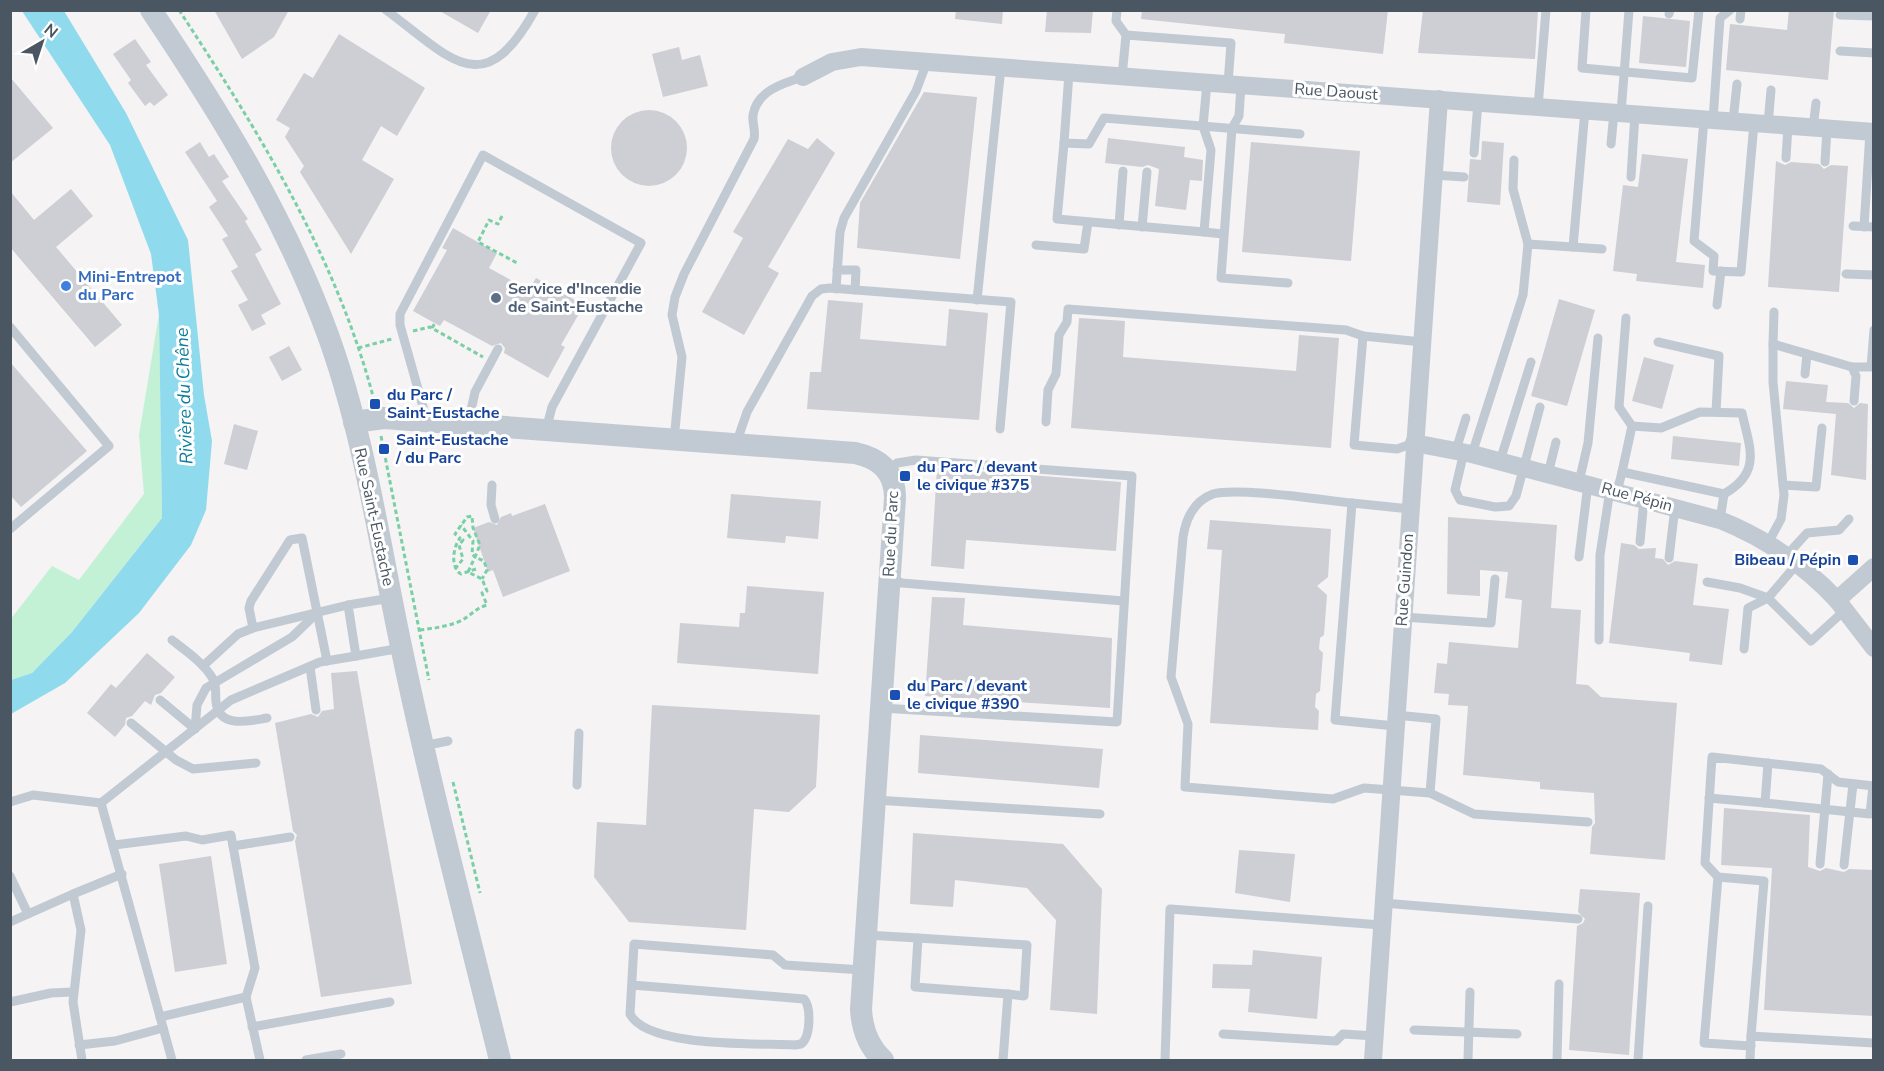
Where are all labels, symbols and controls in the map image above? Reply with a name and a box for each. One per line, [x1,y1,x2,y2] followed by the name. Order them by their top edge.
[12,12,72,72] north arrow
[39,19,62,43] text: N
[1293,78,1379,106] street label: Rue Daoust
[78,266,182,306] place label: Mini-Entrepot du Parc
[508,278,643,318] place label: Service d'Incendie de Saint-Eustache
[59,279,73,293] marker: Mini-Entrepot du Parc
[489,291,503,305] marker: Service d'Incendie de Saint-Eustache
[170,327,198,465] water label: Rivière du Chêne
[387,384,500,424] place label: du Parc / Saint-Eustache
[368,397,382,411] marker: du Parc / Saint-Eustache
[395,429,509,469] place label: Saint-Eustache / du Parc
[377,442,391,456] marker: Saint-Eustache / du Parc
[349,446,399,588] street label: Rue Saint-Eustache
[917,456,1038,496] place label: du Parc / devant le civique #375
[898,469,912,483] marker: du Parc / devant le civique #375
[1599,477,1675,517] street label: Rue Pépin
[878,490,904,578] street label: Rue du Parc
[1391,533,1419,627] street label: Rue Guindon
[1734,549,1841,571] place label: Bibeau / Pépin
[1846,553,1860,567] marker: Bibeau / Pépin
[907,675,1028,715] place label: du Parc / devant le civique #390
[888,688,902,702] marker: du Parc / devant le civique #390

